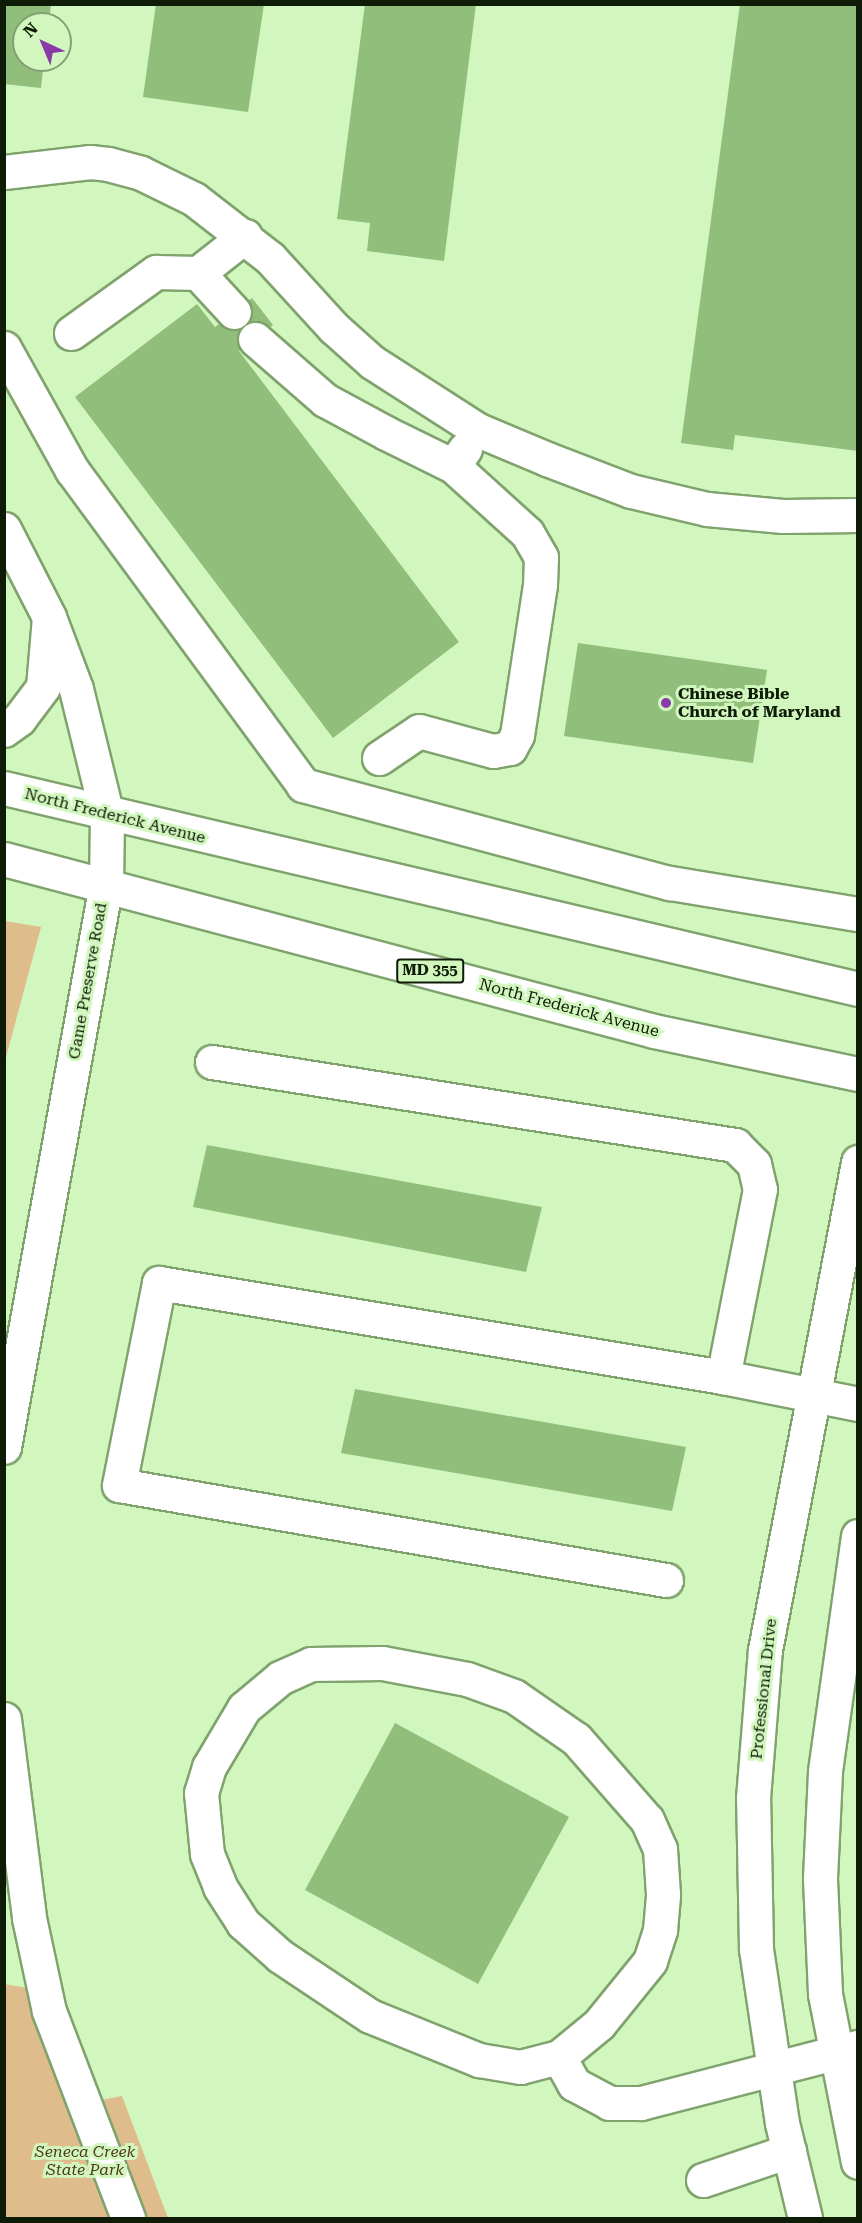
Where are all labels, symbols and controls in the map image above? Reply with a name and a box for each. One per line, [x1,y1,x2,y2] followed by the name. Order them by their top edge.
[12,12,72,72] north arrow
[19,19,42,41] text: N
[678,684,841,722] place label: Chinese Bible Church of Maryland
[659,696,673,710] marker: Chinese Bible Church of Maryland
[23,784,207,848] street label: North Frederick Avenue
[65,901,111,1061] street label: Game Preserve Road
[396,959,464,983] road number: MD 355
[477,975,661,1041] street label: North Frederick Avenue
[747,1618,781,1760] street label: Professional Drive
[35,2142,135,2180] park label: Seneca Creek State Park

